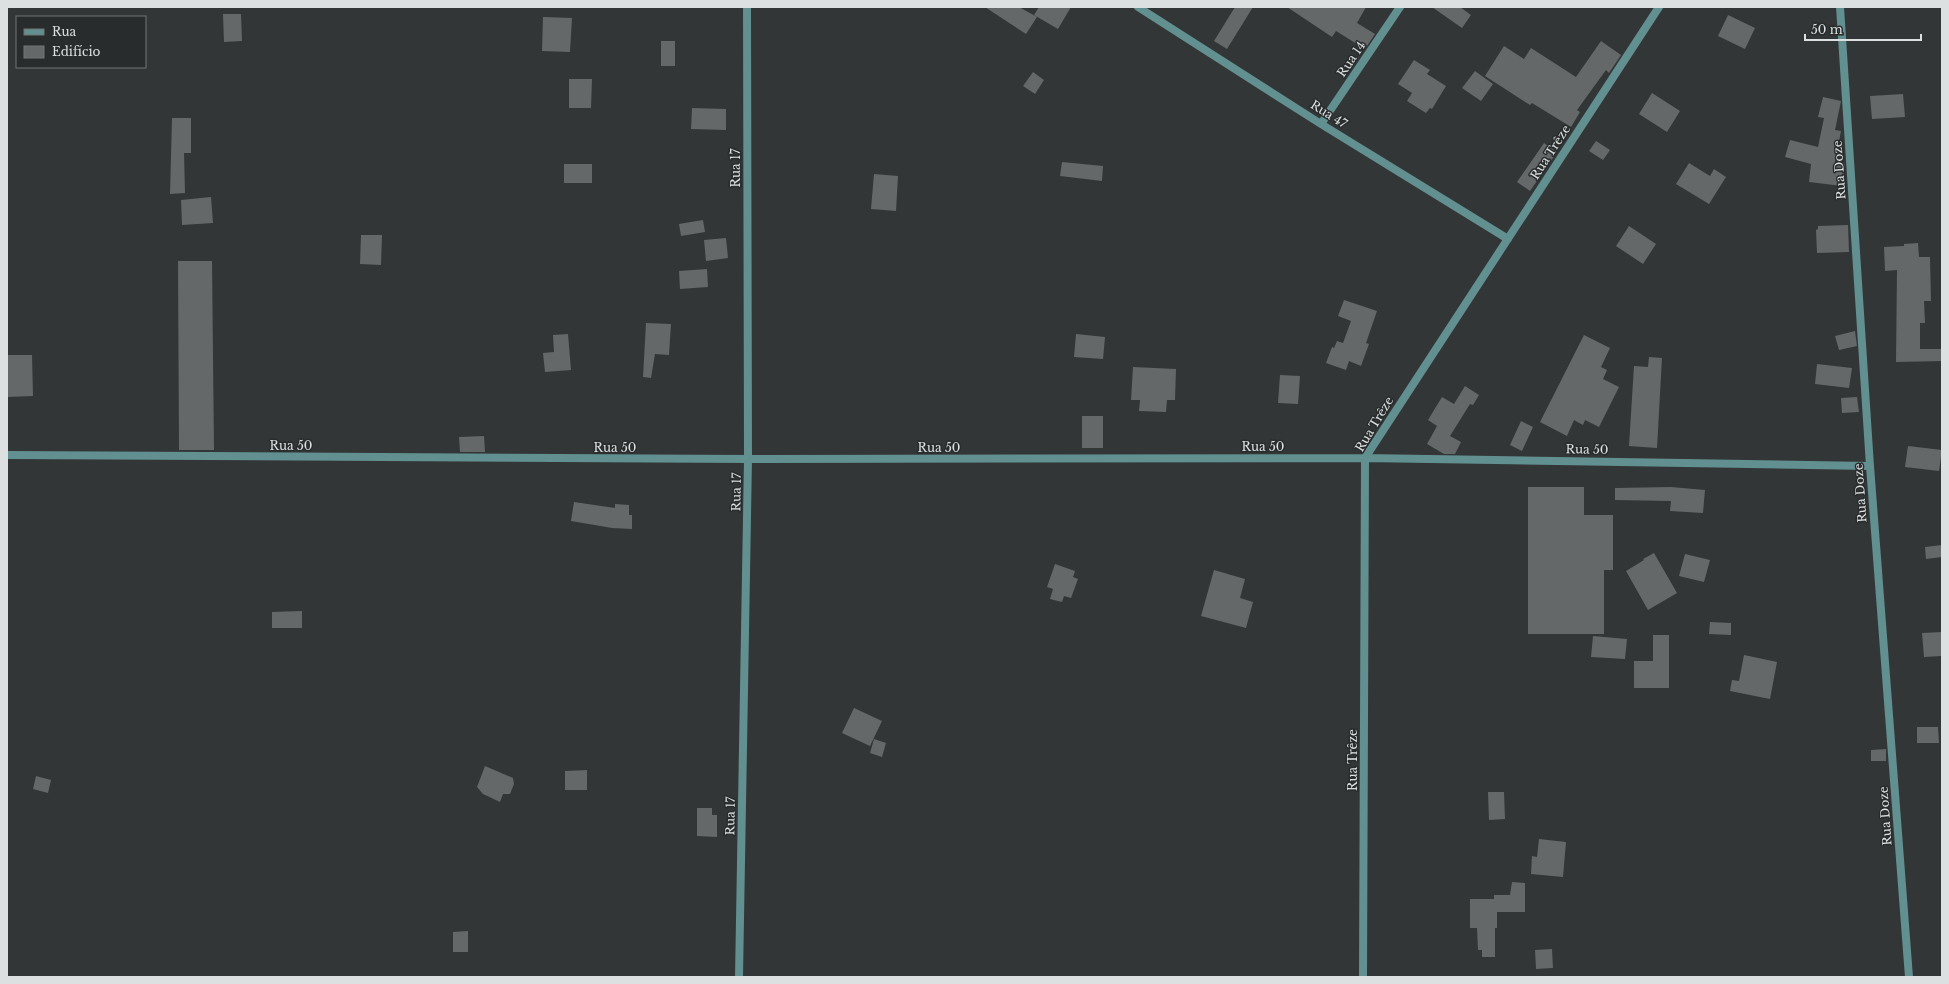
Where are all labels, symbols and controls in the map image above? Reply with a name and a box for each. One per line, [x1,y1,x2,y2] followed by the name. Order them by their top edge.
[16,16,146,68] legend
[1805,16,1921,42] scale bar
[1811,22,1843,37] text: 50 m
[52,24,76,39] text: Rua
[1334,38,1368,80] street label: Rua 14
[52,44,100,59] text: Edifício
[1308,97,1351,132] street label: Rua 47
[1527,122,1573,182] street label: Rua Trêze
[1829,140,1849,200] street label: Rua Doze
[728,148,743,187] street label: Rua 17
[1352,394,1396,454] street label: Rua Trêze
[270,438,312,453] street label: Rua 50
[1242,439,1284,454] street label: Rua 50
[594,440,636,455] street label: Rua 50
[918,440,960,455] street label: Rua 50
[1565,441,1609,457] street label: Rua 50
[1850,463,1870,523] street label: Rua Doze
[728,471,744,512] street label: Rua 17
[1345,729,1360,791] street label: Rua Trêze
[1875,786,1895,846] street label: Rua Doze
[722,795,738,836] street label: Rua 17

